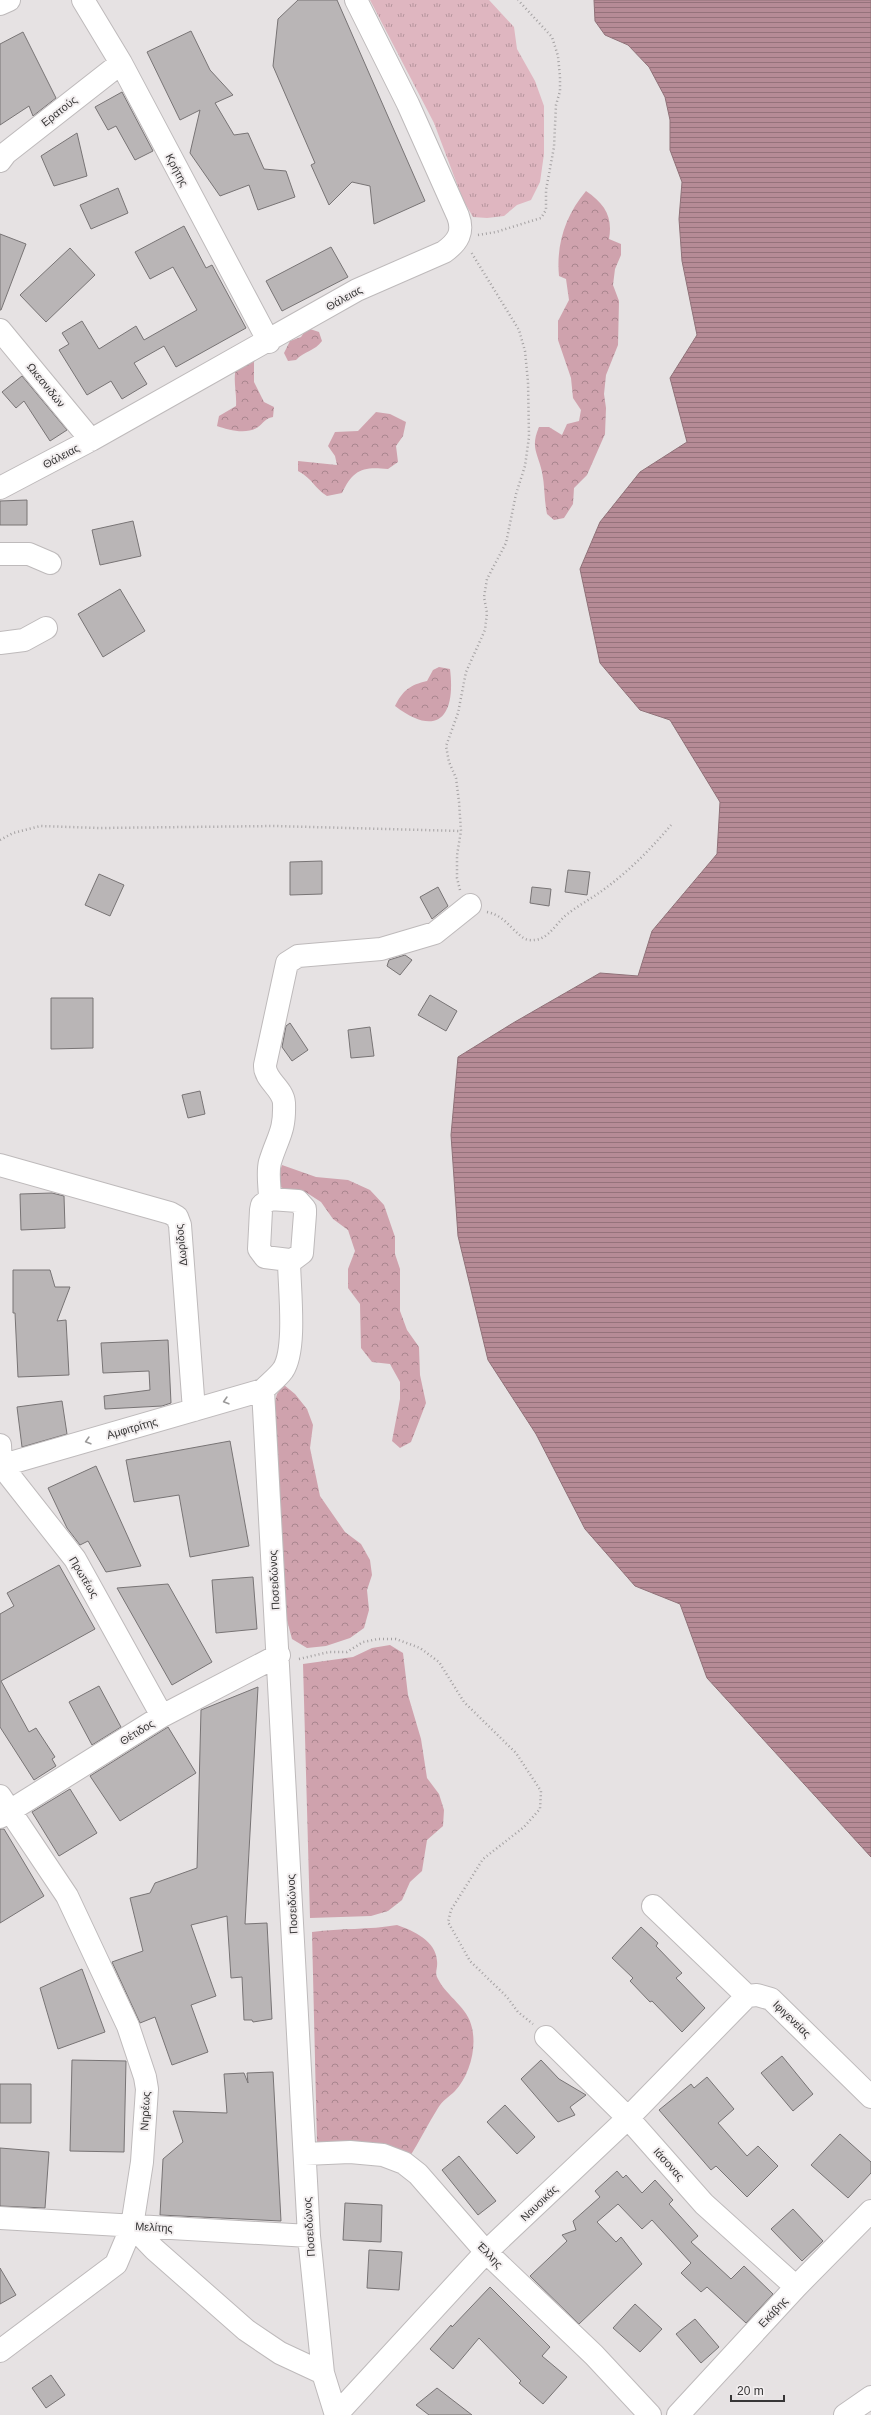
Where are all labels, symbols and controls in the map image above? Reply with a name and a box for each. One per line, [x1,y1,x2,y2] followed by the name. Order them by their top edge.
[39,93,79,129] street label: Ερατούς
[163,152,191,188] street label: Κρήτης
[324,283,364,313] street label: Θάλειας
[25,361,68,410] street label: Ωκεανιδών
[41,441,81,471] street label: Θάλειας
[173,1223,189,1267] street label: Δωρίδος
[223,1396,230,1405] one-way arrow
[105,1415,159,1441] street label: Αμφιτρίτης
[84,1436,91,1445] one-way arrow
[266,1550,282,1610] street label: Ποσειδώνος
[67,1554,101,1600] street label: Πρωτέως
[118,1717,156,1747] street label: Θέτιδος
[284,1874,300,1934] street label: Ποσειδώνος
[771,1998,813,2040] street label: Ιφιγενείας
[138,2091,152,2131] street label: Νηρέως
[651,2145,687,2183] street label: Ιάσονας
[518,2183,560,2223] street label: Ναυσικάς
[301,2197,317,2257] street label: Ποσειδώνος
[135,2220,173,2234] street label: Μελίτης
[474,2239,505,2270] street label: Έλλης
[756,2294,790,2330] street label: Εκάβης
[731,2377,784,2403] scale bar
[737,2384,764,2398] text: 20 m

